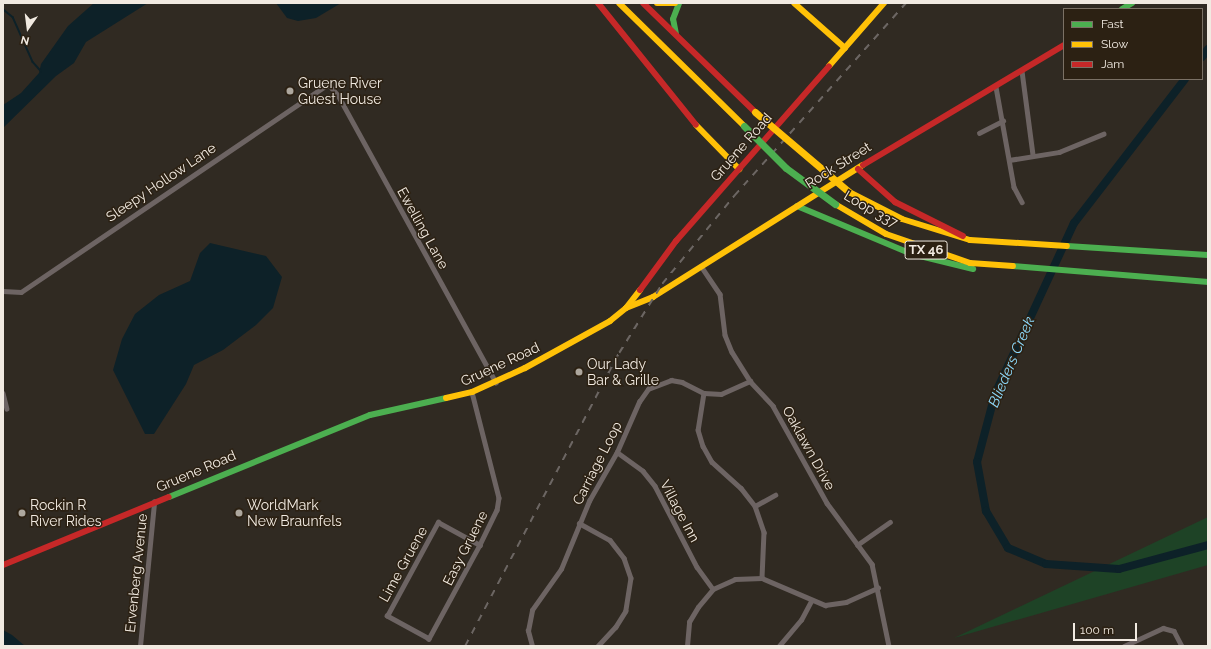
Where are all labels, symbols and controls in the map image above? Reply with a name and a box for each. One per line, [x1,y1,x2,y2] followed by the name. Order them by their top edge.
[8,8,48,48] north arrow
[1063,8,1203,80] legend
[1101,17,1124,31] text: Fast
[19,33,31,47] text: N
[1101,37,1128,51] text: Slow
[1101,57,1124,71] text: Jam
[298,75,382,108] place label: Gruene River Guest House
[285,86,295,96] marker: Gruene River Guest House
[707,109,775,185] street label: Gruene Road
[802,138,874,192] street label: Rock Street
[103,139,219,225] street label: Sleepy Hollow Lane
[394,184,452,272] street label: Ewelling Lane
[841,187,901,231] street label: Loop 337
[904,239,948,261] road number: TX 46
[985,314,1039,410] water label: Blieders Creek
[458,338,542,390] street label: Gruene Road
[587,356,659,388] place label: Our Lady Bar & Grille
[574,367,584,377] marker: Our Lady Bar & Grille
[779,403,839,493] street label: Oaklawn Drive
[569,418,625,508] street label: Carriage Loop
[154,447,238,495] street label: Gruene Road
[657,477,703,545] street label: Village Inn
[30,497,102,530] place label: Rockin R River Rides
[247,497,342,530] place label: WorldMark New Braunfels
[17,508,27,518] marker: Rockin R River Rides
[234,508,244,518] marker: WorldMark New Braunfels
[439,508,491,588] street label: Easy Gruene
[121,513,151,633] street label: Ervenberg Avenue
[375,523,431,605] street label: Lime Gruene
[1075,615,1139,641] scale bar
[1080,623,1114,637] text: 100 m

